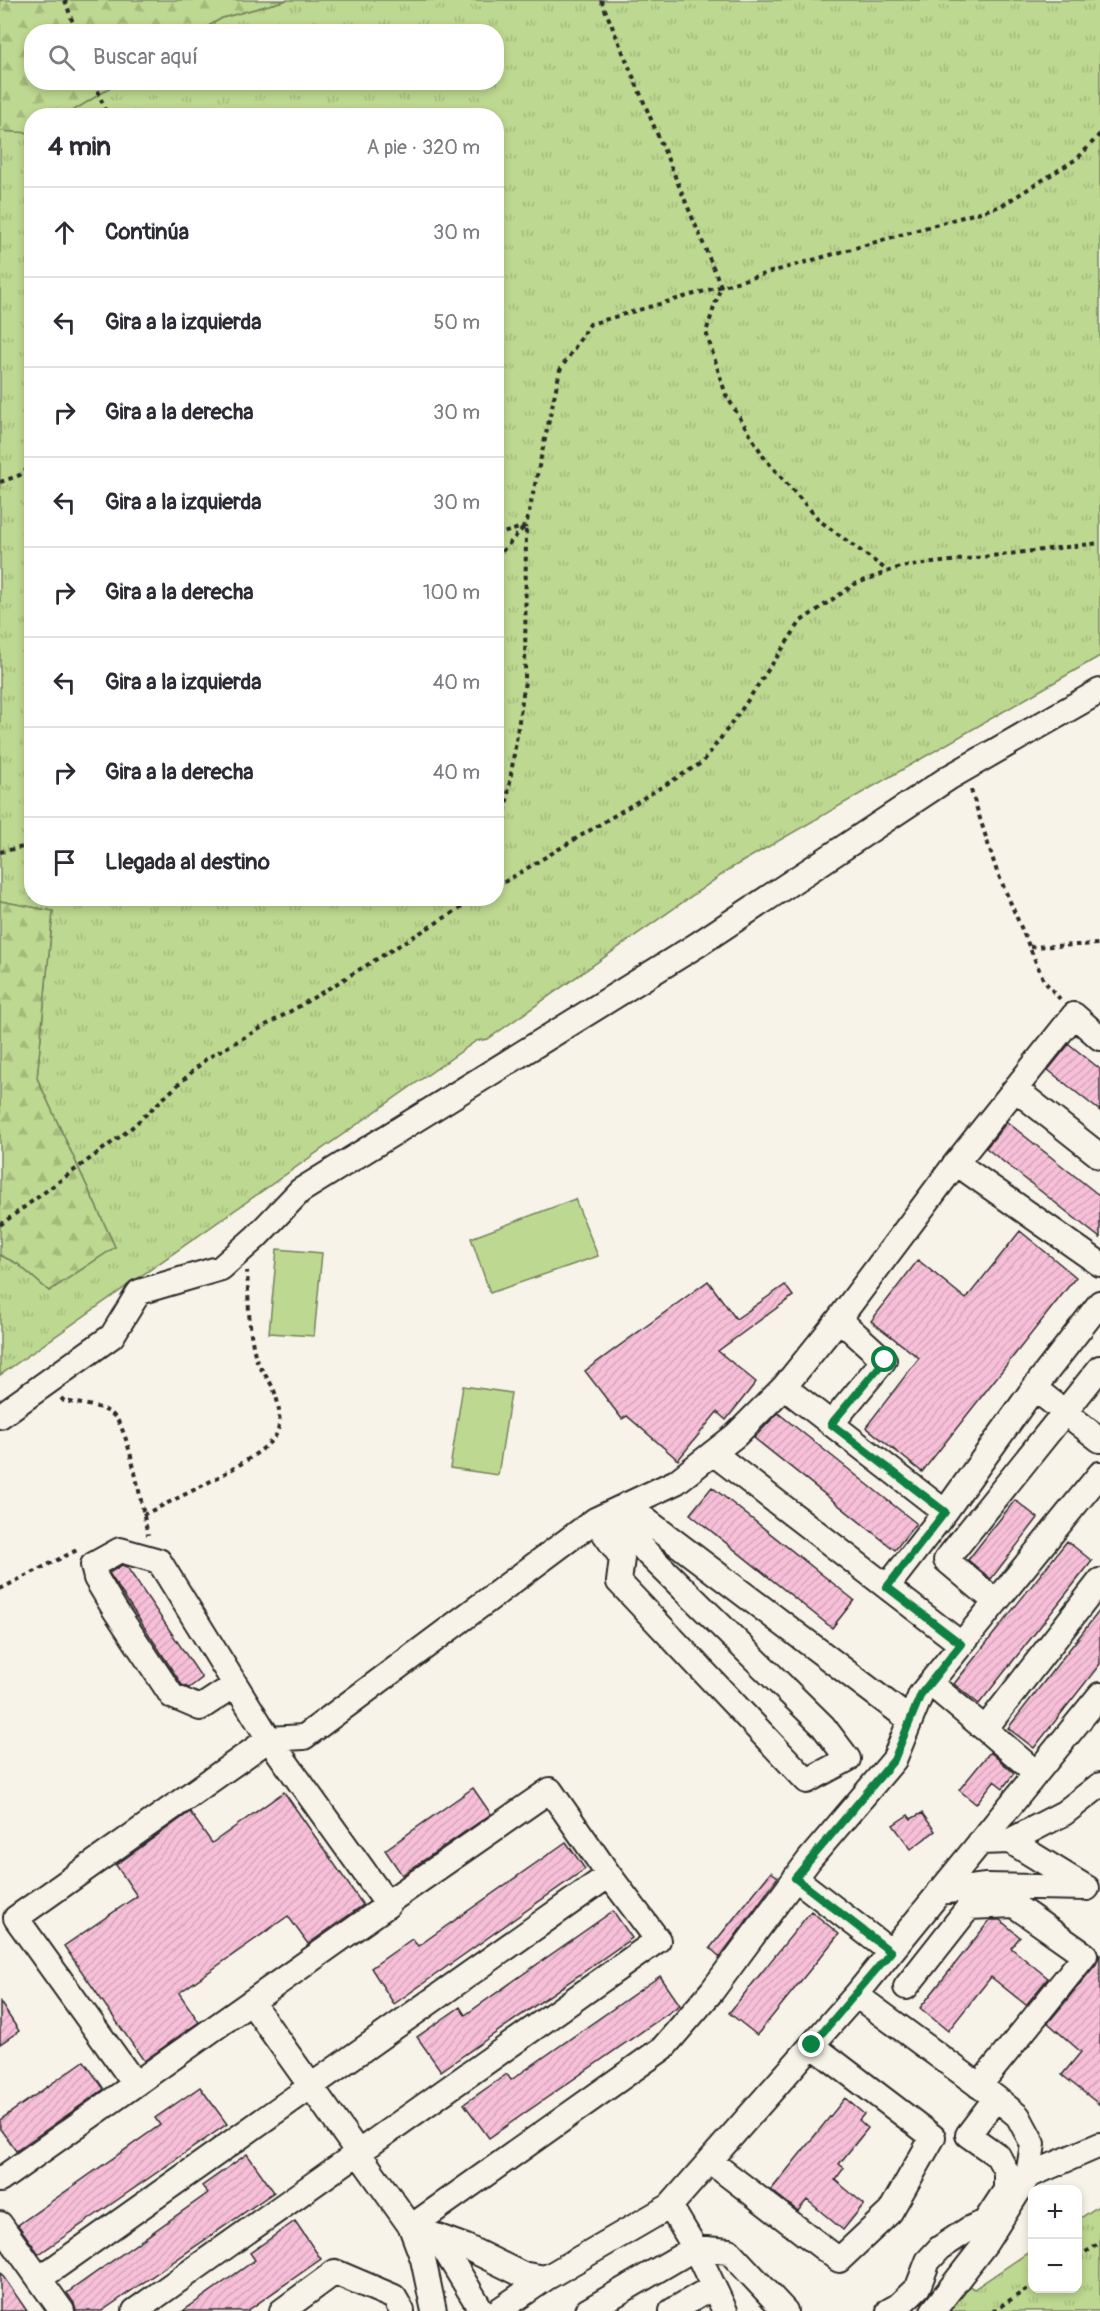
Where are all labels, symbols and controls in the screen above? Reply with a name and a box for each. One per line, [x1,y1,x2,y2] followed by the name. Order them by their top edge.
[24,24,504,90] search box
[45,41,78,74] icon: search
[93,43,198,71] text: Buscar aquí
[48,131,111,163] text: 4 min
[367,135,480,160] text: A pie · 320 m
[48,216,81,249] icon: ahead
[105,218,189,246] text: Continúa
[433,220,480,245] text: 30 m
[48,306,81,339] icon: left
[105,308,262,336] text: Gira a la izquierda
[433,310,480,335] text: 50 m
[48,396,81,429] icon: right
[105,398,253,426] text: Gira a la derecha
[433,400,480,425] text: 30 m
[48,486,81,519] icon: left
[105,488,262,516] text: Gira a la izquierda
[433,490,480,515] text: 30 m
[48,576,81,609] icon: right
[105,578,253,606] text: Gira a la derecha
[423,580,480,605] text: 100 m
[48,666,81,699] icon: left
[105,668,262,696] text: Gira a la izquierda
[433,670,480,695] text: 40 m
[48,756,81,789] icon: right
[105,758,253,786] text: Gira a la derecha
[433,760,480,785] text: 40 m
[48,846,81,879] icon: arrive
[105,848,270,876] text: Llegada al destino
[871,1346,897,1372] route start
[798,2031,824,2057] route end
[1028,2185,1082,2293] map controls
[1028,2185,1082,2239] button: +
[1028,2239,1082,2293] button: −

